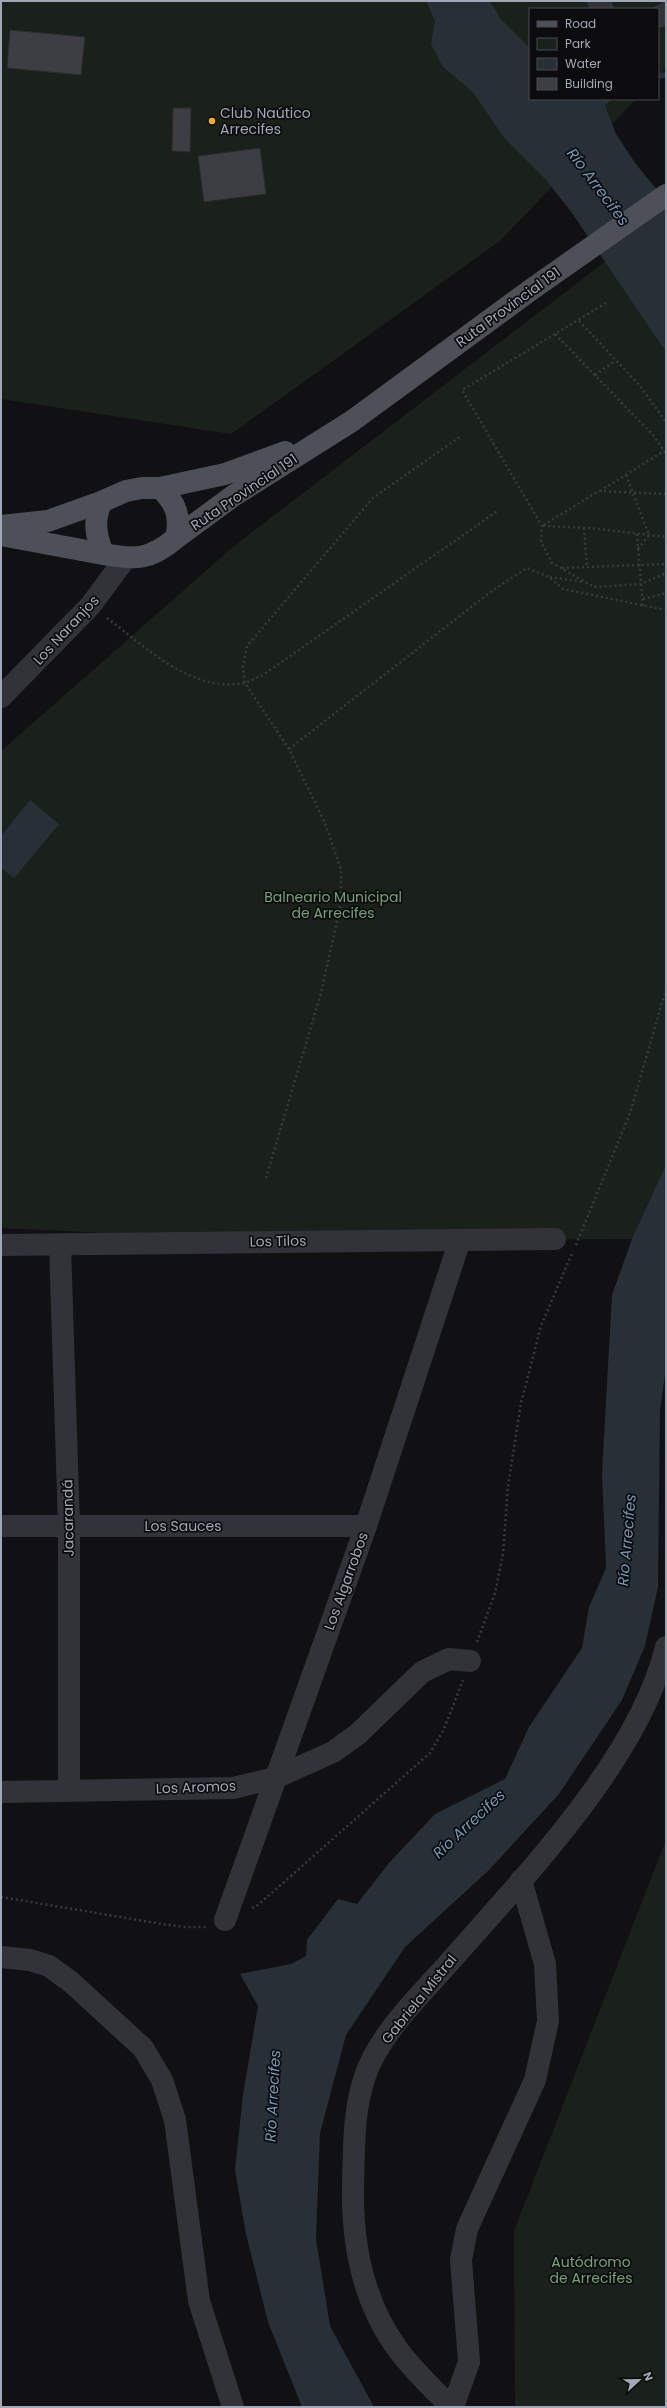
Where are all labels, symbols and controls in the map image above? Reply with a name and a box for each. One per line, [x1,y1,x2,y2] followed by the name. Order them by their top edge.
[529,8,659,100] legend
[565,15,596,32] text: Road
[565,35,592,52] text: Park
[565,55,602,72] text: Water
[565,75,613,92] text: Building
[220,103,311,139] place label: Club Naútico Arrecifes
[207,116,217,126] marker: Club Naútico Arrecifes
[562,144,635,230] water label: Río Arrecifes
[452,262,564,352] street label: Ruta Provincial 191
[187,449,301,535] street label: Ruta Provincial 191
[28,591,104,669] street label: Los Naranjos
[264,887,402,923] park label: Balneario Municipal de Arrecifes
[249,1231,307,1251] street label: Los Tilos
[57,1479,79,1557] street label: Jacarandá
[612,1493,641,1587] water label: Río Arrecifes
[144,1516,222,1536] street label: Los Sauces
[319,1529,373,1633] street label: Los Algarrobos
[155,1776,237,1798] street label: Los Aromos
[428,1784,510,1863] water label: Río Arrecifes
[377,1950,461,2048] street label: Gabriela Mistral
[260,2049,285,2143] water label: Río Arrecifes
[550,2252,632,2288] park label: Autódromo de Arrecifes
[619,2360,659,2400] north arrow
[639,2369,657,2383] text: N

